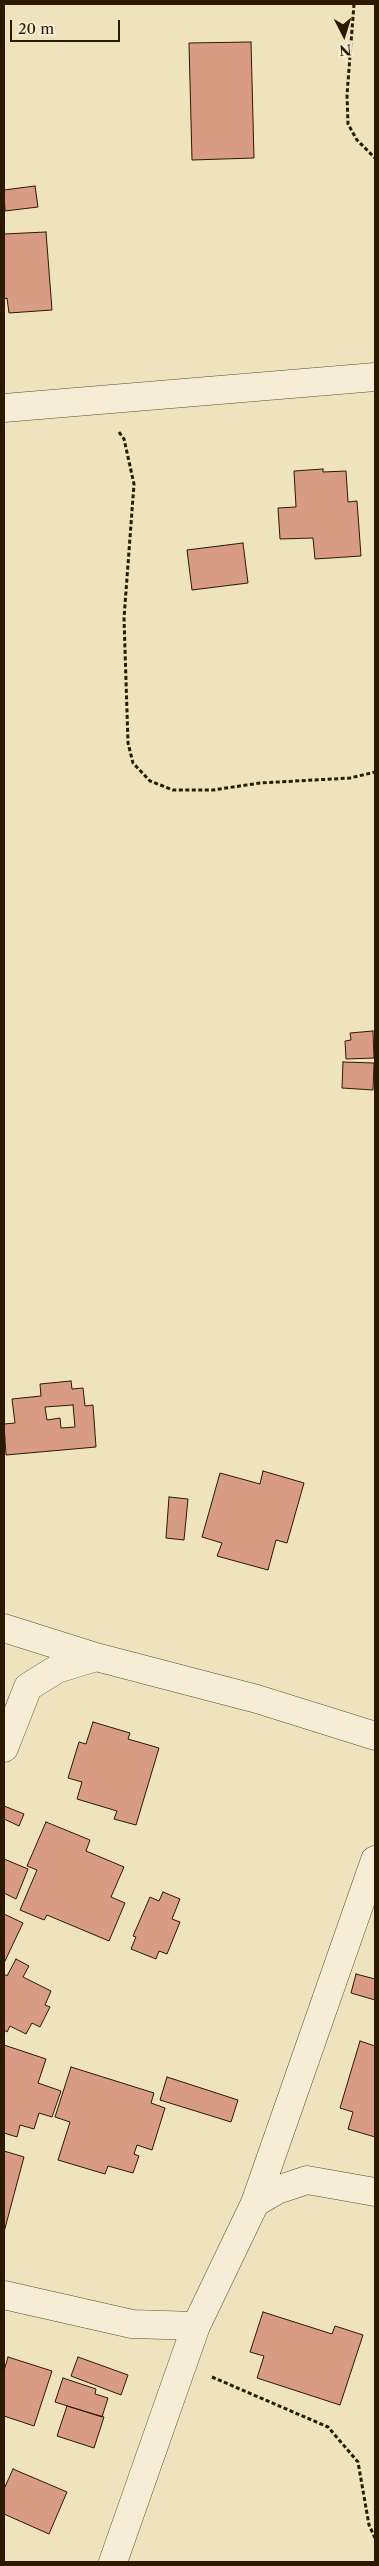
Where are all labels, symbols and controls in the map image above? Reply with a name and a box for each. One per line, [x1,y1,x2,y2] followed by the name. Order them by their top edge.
[12,10,122,42] scale bar
[319,10,369,60] north arrow
[18,19,54,38] text: 20 m
[338,40,352,59] text: N

